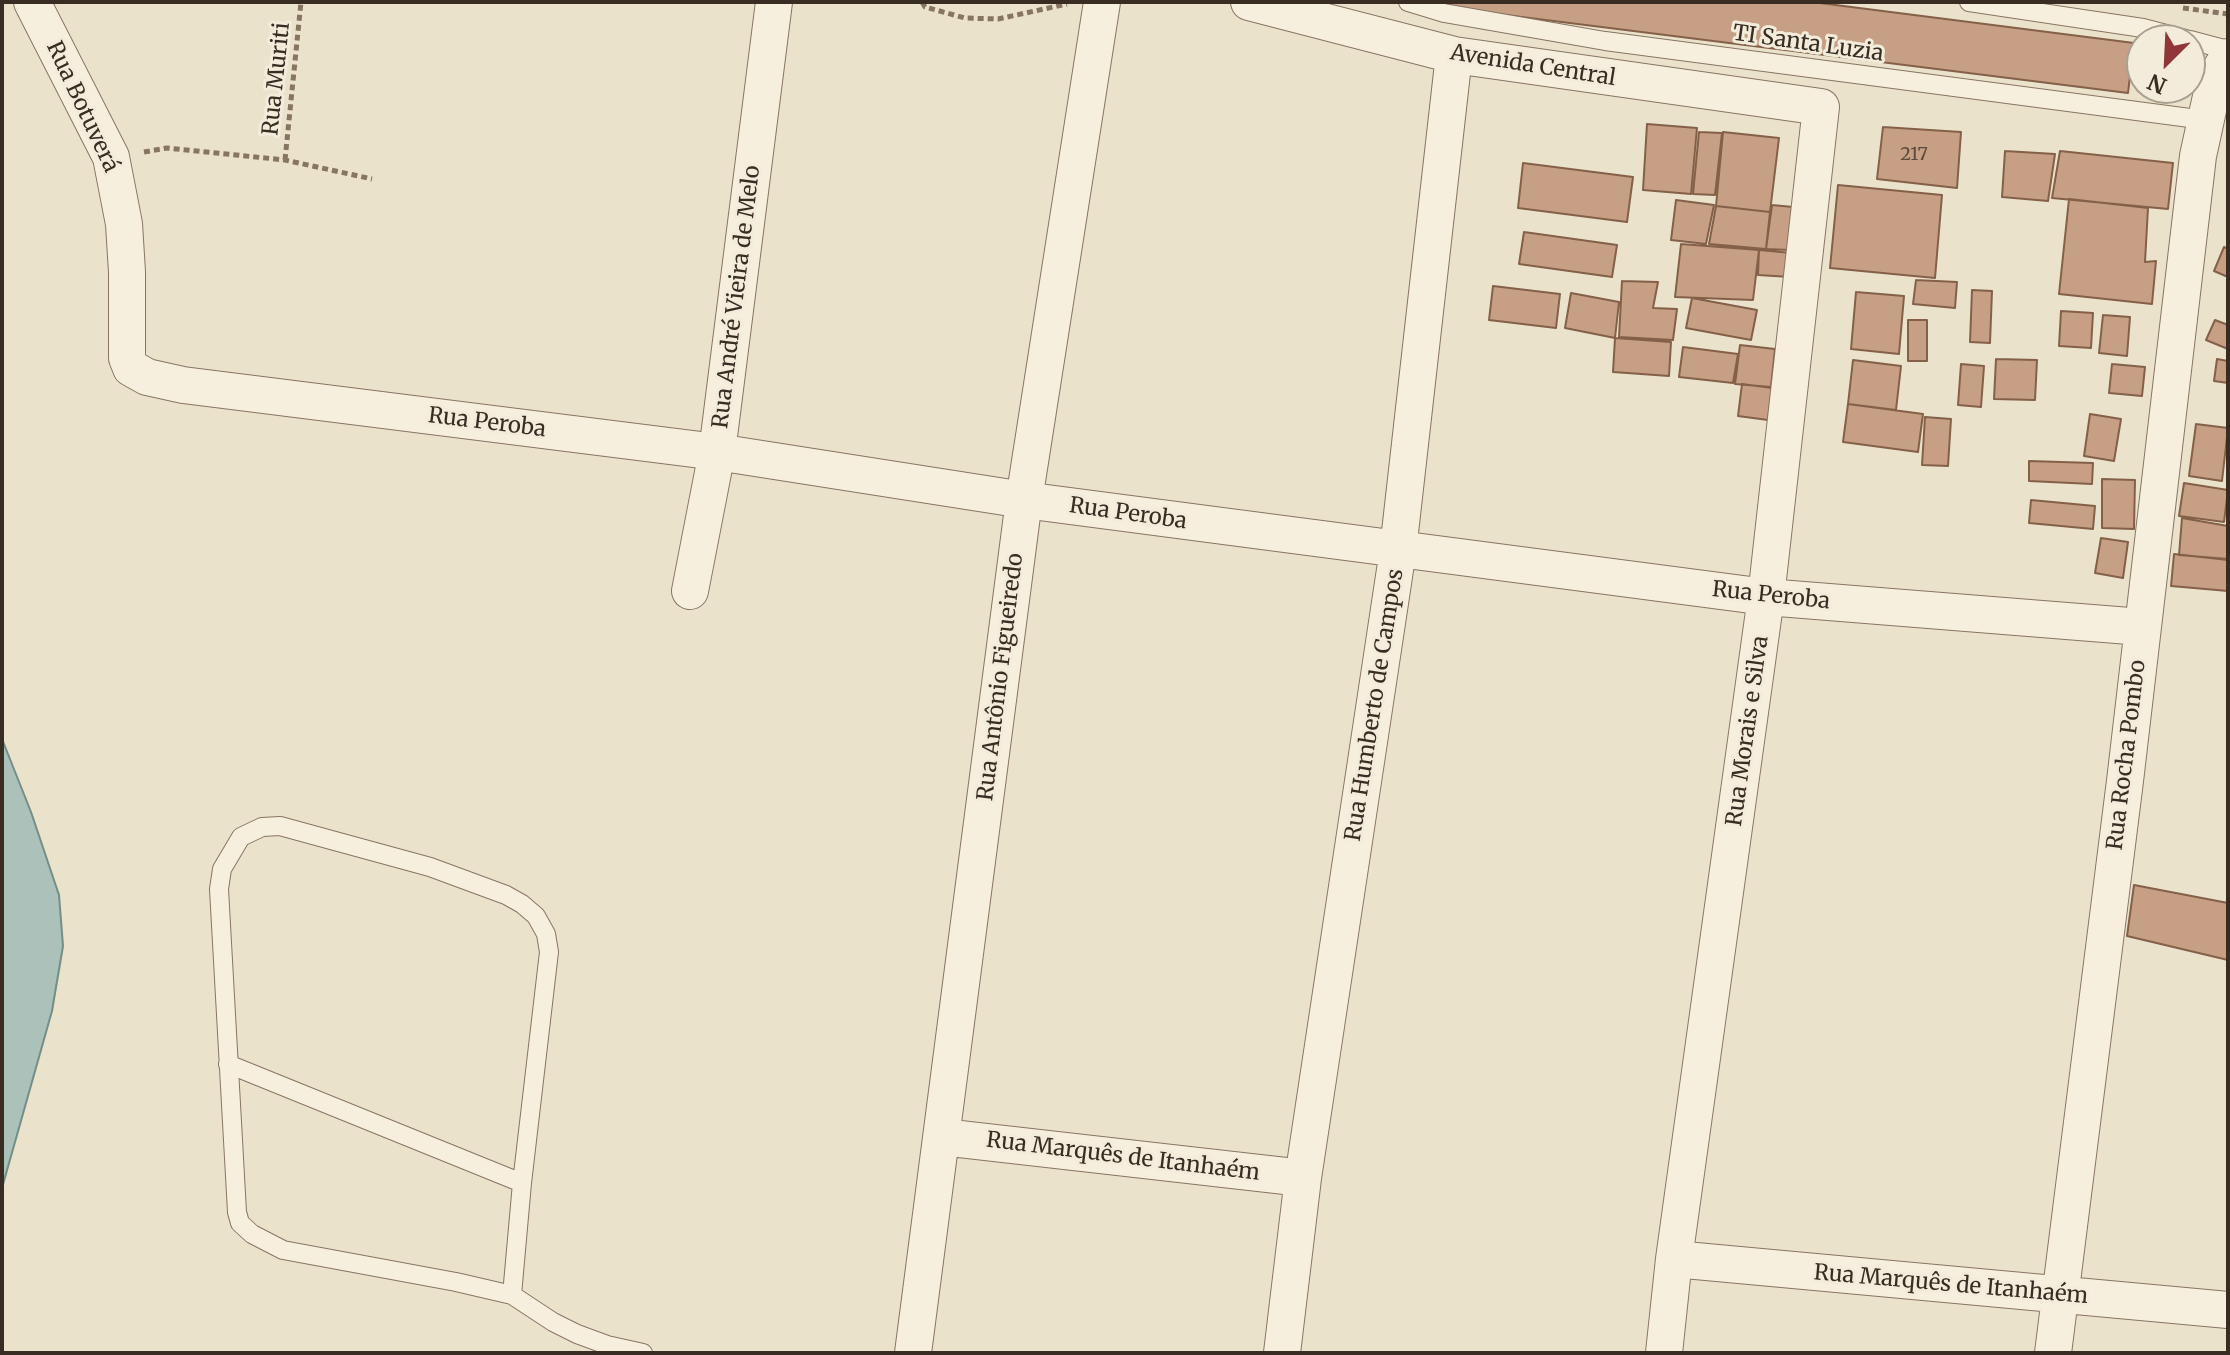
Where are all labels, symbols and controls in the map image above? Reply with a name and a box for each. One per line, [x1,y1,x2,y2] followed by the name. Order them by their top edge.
[1731,20,1885,68] street label: TI Santa Luzia
[258,21,296,137] street label: Rua Muriti
[2126,24,2206,104] north arrow
[40,37,124,177] street label: Rua Botuverá
[1449,40,1617,92] street label: Avenida Central
[2143,68,2171,100] text: N
[1900,144,1928,166] house number: 217
[708,164,766,430] street label: Rua André Vieira de Melo
[427,403,547,443] street label: Rua Peroba
[1068,493,1188,535] street label: Rua Peroba
[973,552,1029,802] street label: Rua Antônio Figueiredo
[1340,567,1410,843] street label: Rua Humberto de Campos
[1711,577,1831,615] street label: Rua Peroba
[1722,634,1774,828] street label: Rua Morais e Silva
[2102,658,2152,852] street label: Rua Rocha Pombo
[985,1127,1261,1187] street label: Rua Marquês de Itanhaém
[1813,1260,2089,1310] street label: Rua Marquês de Itanhaém

